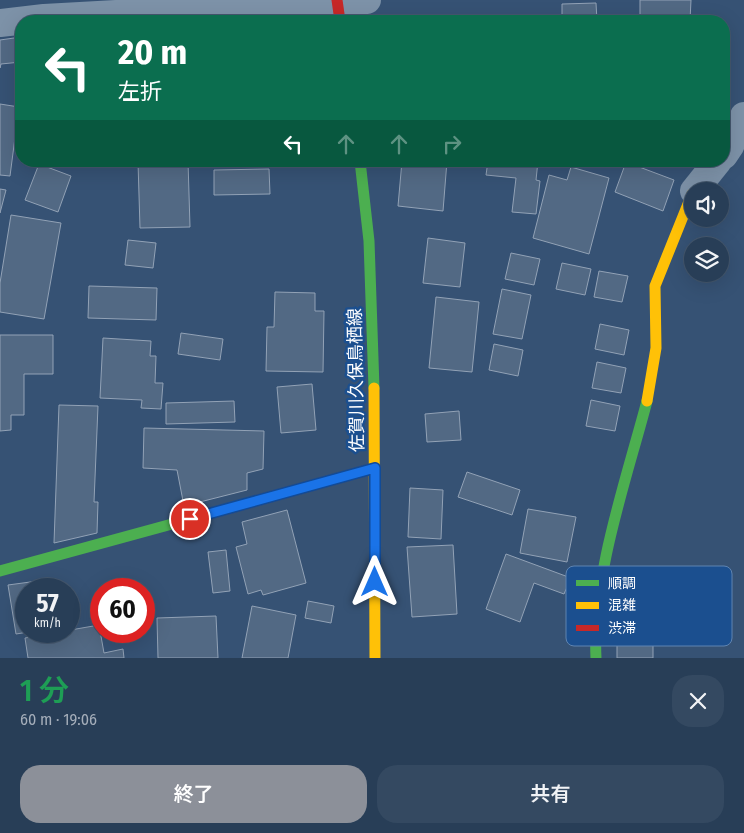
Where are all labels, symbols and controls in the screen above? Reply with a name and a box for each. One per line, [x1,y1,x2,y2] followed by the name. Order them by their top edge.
[118,31,187,73] text: 20 m
[35,35,100,100] icon: left
[118,78,162,105] text: 左折
[279,130,307,158] icon: left
[332,130,360,158] icon: ahead
[385,130,413,158] icon: ahead
[438,130,466,158] icon: right
[684,182,729,282] map controls
[684,182,729,227] button: sound
[684,237,729,282] button: layers
[344,308,368,452] street label: 佐賀川久保鳥栖線
[169,498,211,540] pin
[176,505,204,533] icon: arrive
[348,555,400,607] position arrow
[566,566,732,646] legend
[608,575,636,592] text: 順調
[90,578,155,643] speed limit sign: 60
[36,589,59,619] text: 57
[608,597,636,614] text: 混雑
[34,616,61,630] text: km/h
[608,620,636,637] text: 渋滞
[20,673,69,709] text: 1 分
[672,675,724,727] button: close
[20,710,97,729] text: 60 m · 19:06
[20,765,367,823] button: 終了
[377,765,724,823] button: 共有

